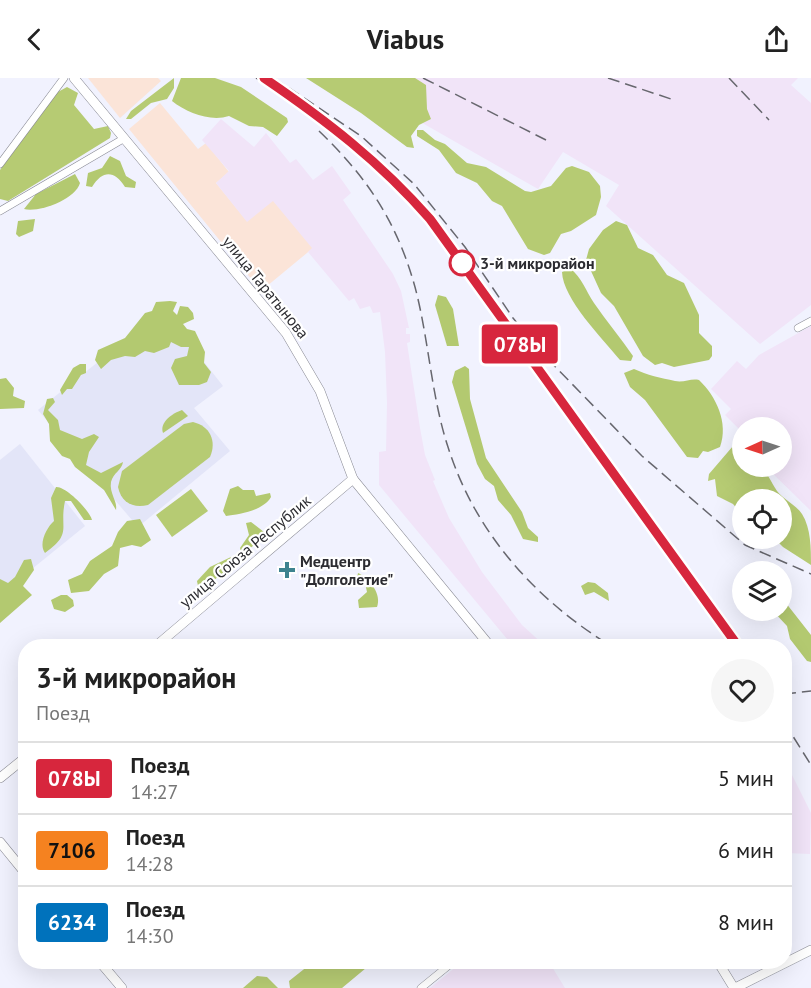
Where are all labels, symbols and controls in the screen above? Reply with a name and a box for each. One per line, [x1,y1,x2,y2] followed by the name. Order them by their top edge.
[367,22,444,56] text: Viabus
[18,23,51,56] icon: back
[760,23,793,56] icon: share
[219,232,313,342] street label: улица Таратынова
[449,250,475,276] marker: 3-й микрорайон
[480,253,595,273] place label: 3-й микрорайон
[478,324,562,364] line badge: 078Ы
[494,331,546,358] text: 078Ы
[732,417,792,477] north arrow
[732,417,792,621] map controls
[732,489,792,549] button: locate
[175,490,315,612] street label: улица Союза Республик
[300,551,394,589] place label: Медцентр "Долголетие"
[278,561,296,579] marker: Медцентр "Долголетие"
[732,561,792,621] button: layers
[36,659,236,696] text: 3-й микрорайон
[711,659,774,722] button: heart
[36,700,90,726] text: Поезд
[130,751,190,779] text: Поезд
[718,764,774,792] text: 5 мин
[48,765,100,792] text: 078Ы
[130,779,178,805] text: 14:27
[126,823,185,851] text: Поезд
[718,836,774,864] text: 6 мин
[48,837,96,864] text: 7106
[126,851,174,877] text: 14:28
[126,895,185,923] text: Поезд
[718,908,774,936] text: 8 мин
[48,909,96,936] text: 6234
[126,923,174,949] text: 14:30

